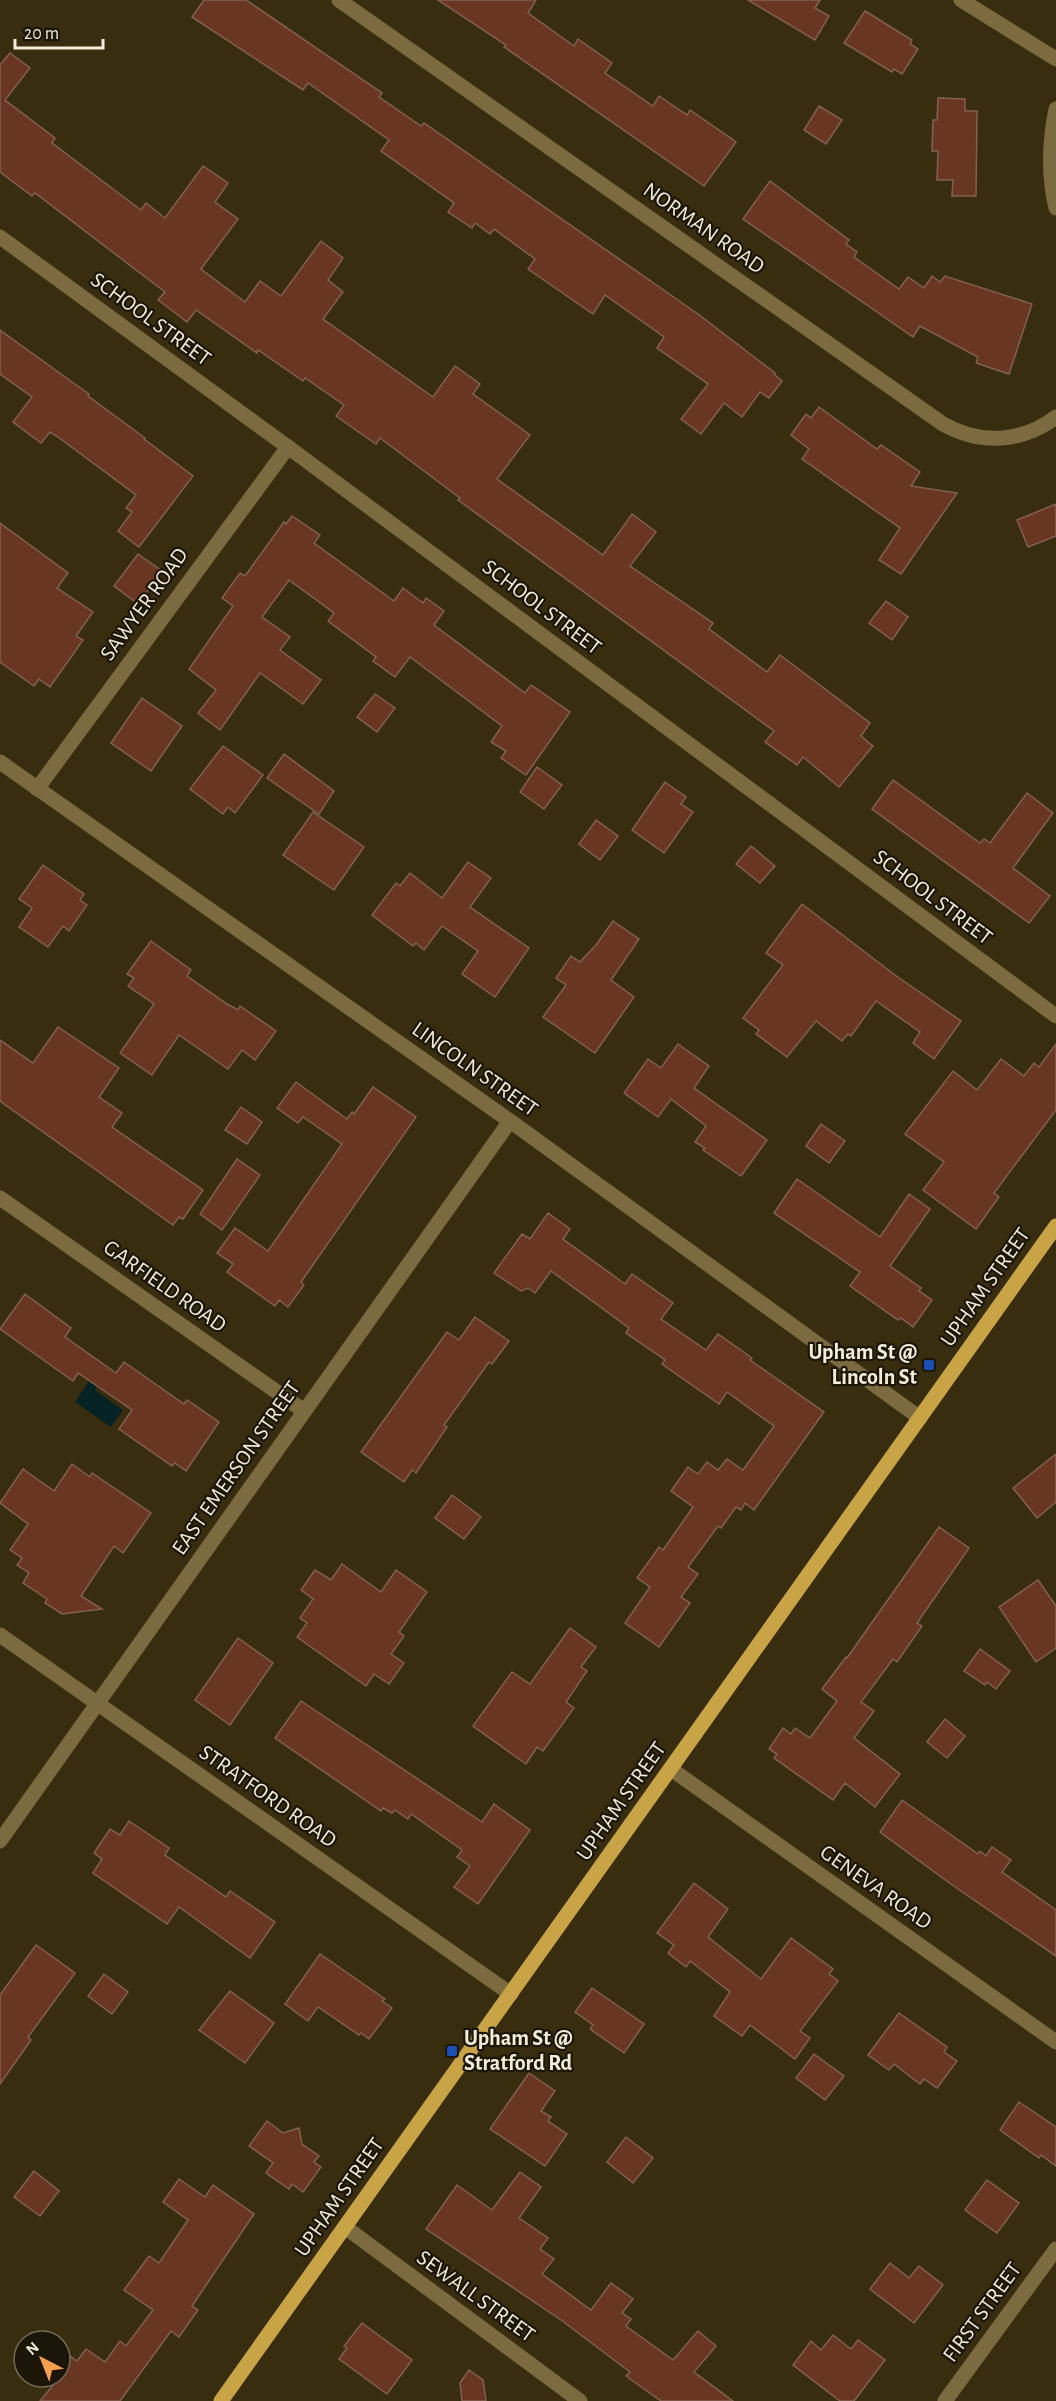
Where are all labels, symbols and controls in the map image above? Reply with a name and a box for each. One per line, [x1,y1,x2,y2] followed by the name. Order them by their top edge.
[15,12,104,50] scale bar
[24,25,59,43] text: 20 m
[639,178,769,278] street label: NORMAN ROAD
[87,268,215,370] street label: SCHOOL STREET
[96,544,192,664] street label: SAWYER ROAD
[479,555,606,659] street label: SCHOOL STREET
[870,845,997,949] street label: SCHOOL STREET
[408,1018,542,1121] street label: LINCOLN STREET
[936,1224,1034,1350] street label: UPHAM STREET
[100,1236,230,1336] street label: GARFIELD ROAD
[808,1341,918,1388] place label: Upham St @ Lincoln St
[922,1358,936,1372] marker: Upham St @ Lincoln St
[168,1377,304,1559] street label: EAST EMERSON STREET
[572,1738,670,1864] street label: UPHAM STREET
[196,1741,340,1851] street label: STRATFORD ROAD
[816,1841,936,1933] street label: GENEVA ROAD
[464,2027,573,2074] place label: Upham St @ Stratford Rd
[445,2044,459,2058] marker: Upham St @ Stratford Rd
[290,2134,388,2260] street label: UPHAM STREET
[413,2246,539,2346] street label: SEWALL STREET
[939,2258,1025,2366] street label: FIRST STREET
[12,2329,72,2389] north arrow
[23,2339,42,2358] text: N

